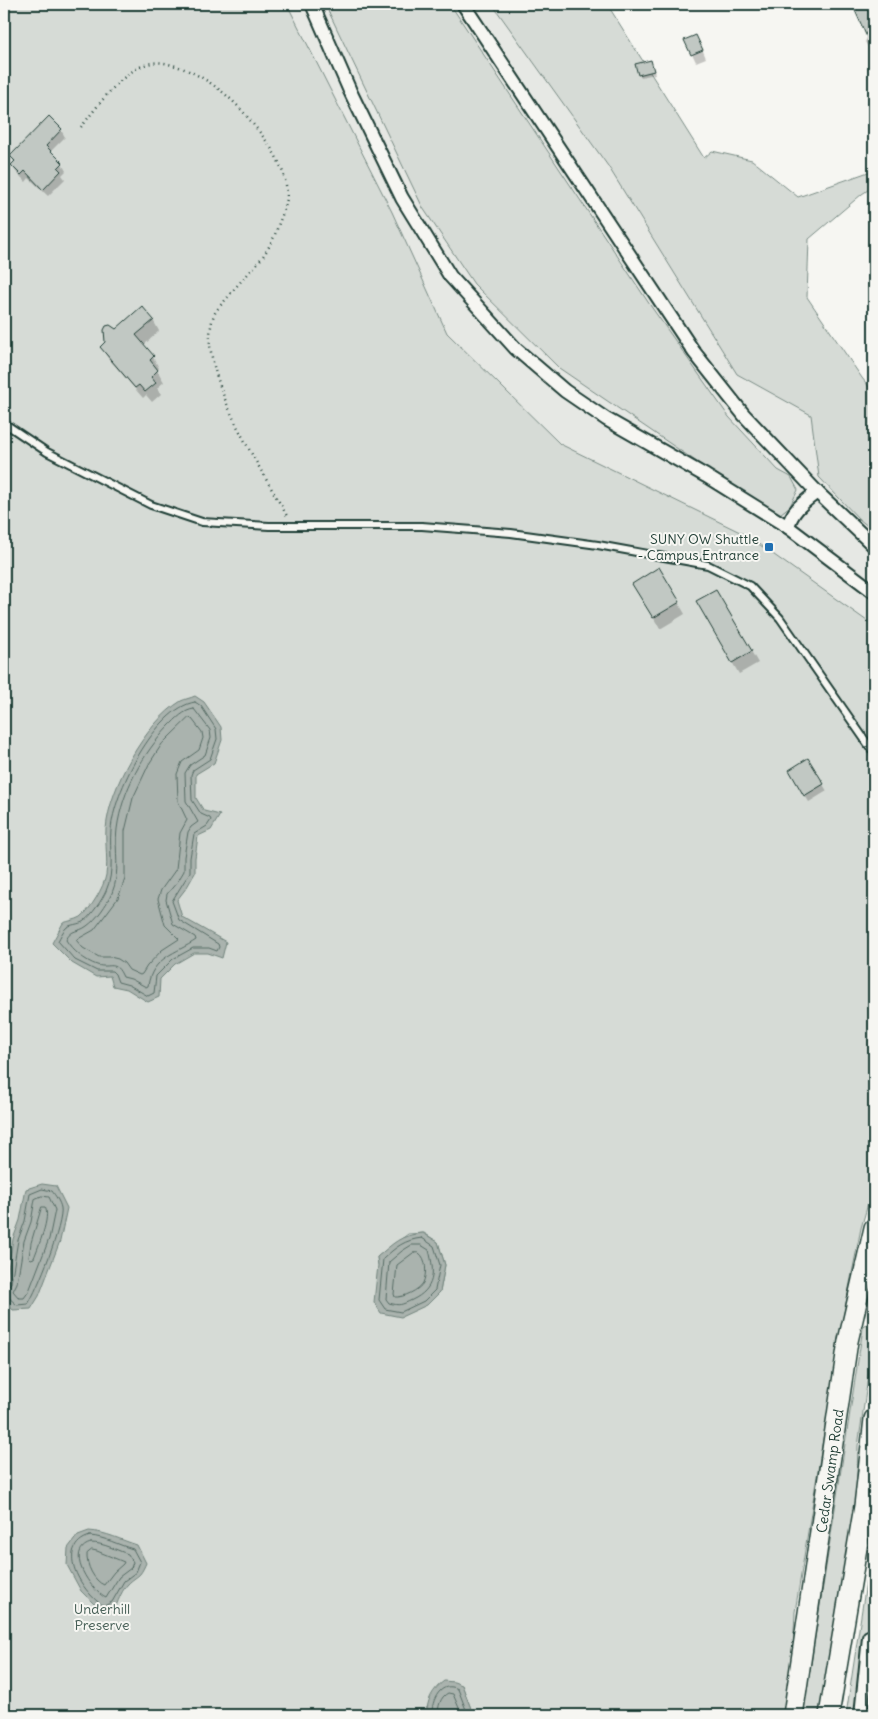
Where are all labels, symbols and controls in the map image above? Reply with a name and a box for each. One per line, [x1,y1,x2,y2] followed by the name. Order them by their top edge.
[638,530,759,564] place label: SUNY OW Shuttle - Campus Entrance
[763,541,775,553] marker: SUNY OW Shuttle - Campus Entrance
[812,1408,848,1534] street label: Cedar Swamp Road
[74,1600,130,1634] park label: Underhill Preserve

